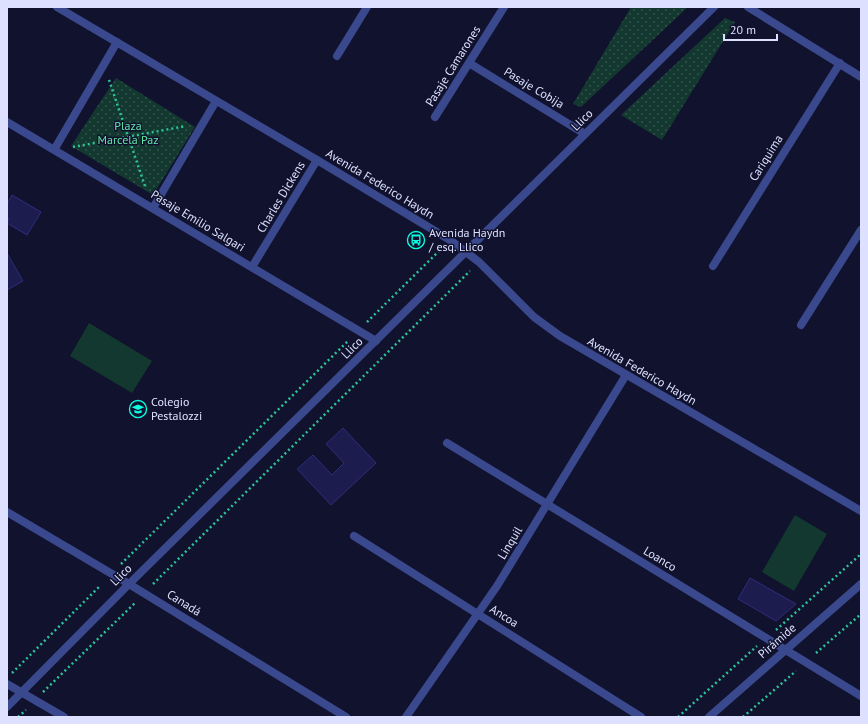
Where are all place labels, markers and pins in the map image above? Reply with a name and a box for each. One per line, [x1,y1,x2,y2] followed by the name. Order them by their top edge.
[428,225,505,254] place label: Avenida Haydn / esq. Llico
[406,230,426,250] bus stop icon: Avenida Haydn / esq. Llico
[151,394,202,423] place label: Colegio Pestalozzi
[128,399,148,419] school or university icon: Colegio Pestalozzi

